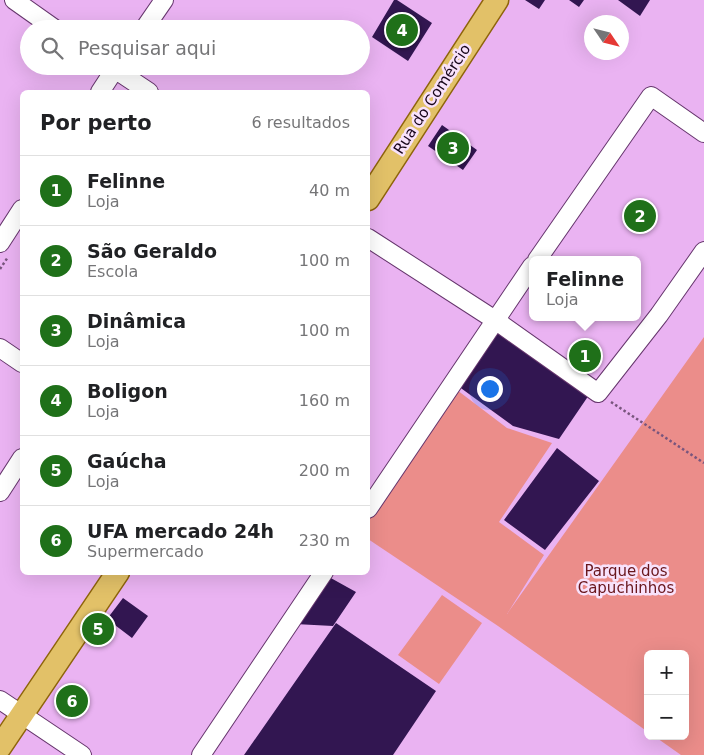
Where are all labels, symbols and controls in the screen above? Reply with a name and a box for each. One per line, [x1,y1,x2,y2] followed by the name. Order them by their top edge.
[386,11,418,49] pin: 4
[584,15,629,60] north arrow
[20,20,370,75] search box
[38,34,66,62] icon: search
[78,37,216,59] text: Pesquisar aqui
[390,41,474,157] street label: Rua do Comércio
[40,111,152,135] text: Por perto
[251,113,350,132] text: 6 resultados
[437,129,469,167] pin: 3
[87,170,165,192] text: Felinne
[50,181,62,200] text: 1
[309,181,350,200] text: 40 m
[87,192,120,211] text: Loja
[624,197,656,235] pin: 2
[87,240,217,262] text: São Geraldo
[50,251,62,270] text: 2
[299,251,350,270] text: 100 m
[529,256,641,321] popup
[87,262,138,281] text: Escola
[546,268,624,290] text: Felinne
[546,290,579,309] text: Loja
[87,310,186,332] text: Dinâmica
[50,321,62,340] text: 3
[299,321,350,340] text: 100 m
[87,332,120,351] text: Loja
[569,337,601,375] pin: 1
[477,376,503,402] your location
[87,380,168,402] text: Boligon
[50,391,62,410] text: 4
[299,391,350,410] text: 160 m
[87,402,120,421] text: Loja
[87,450,167,472] text: Gaúcha
[50,461,62,480] text: 5
[299,461,350,480] text: 200 m
[87,472,120,491] text: Loja
[87,520,274,542] text: UFA mercado 24h
[50,531,62,550] text: 6
[299,531,350,550] text: 230 m
[87,542,204,561] text: Supermercado
[578,562,674,597] park label: Parque dos Capuchinhos
[82,610,114,648] pin: 5
[644,650,689,740] map controls
[644,650,689,695] button: +
[56,682,88,720] pin: 6
[644,695,689,740] button: −

